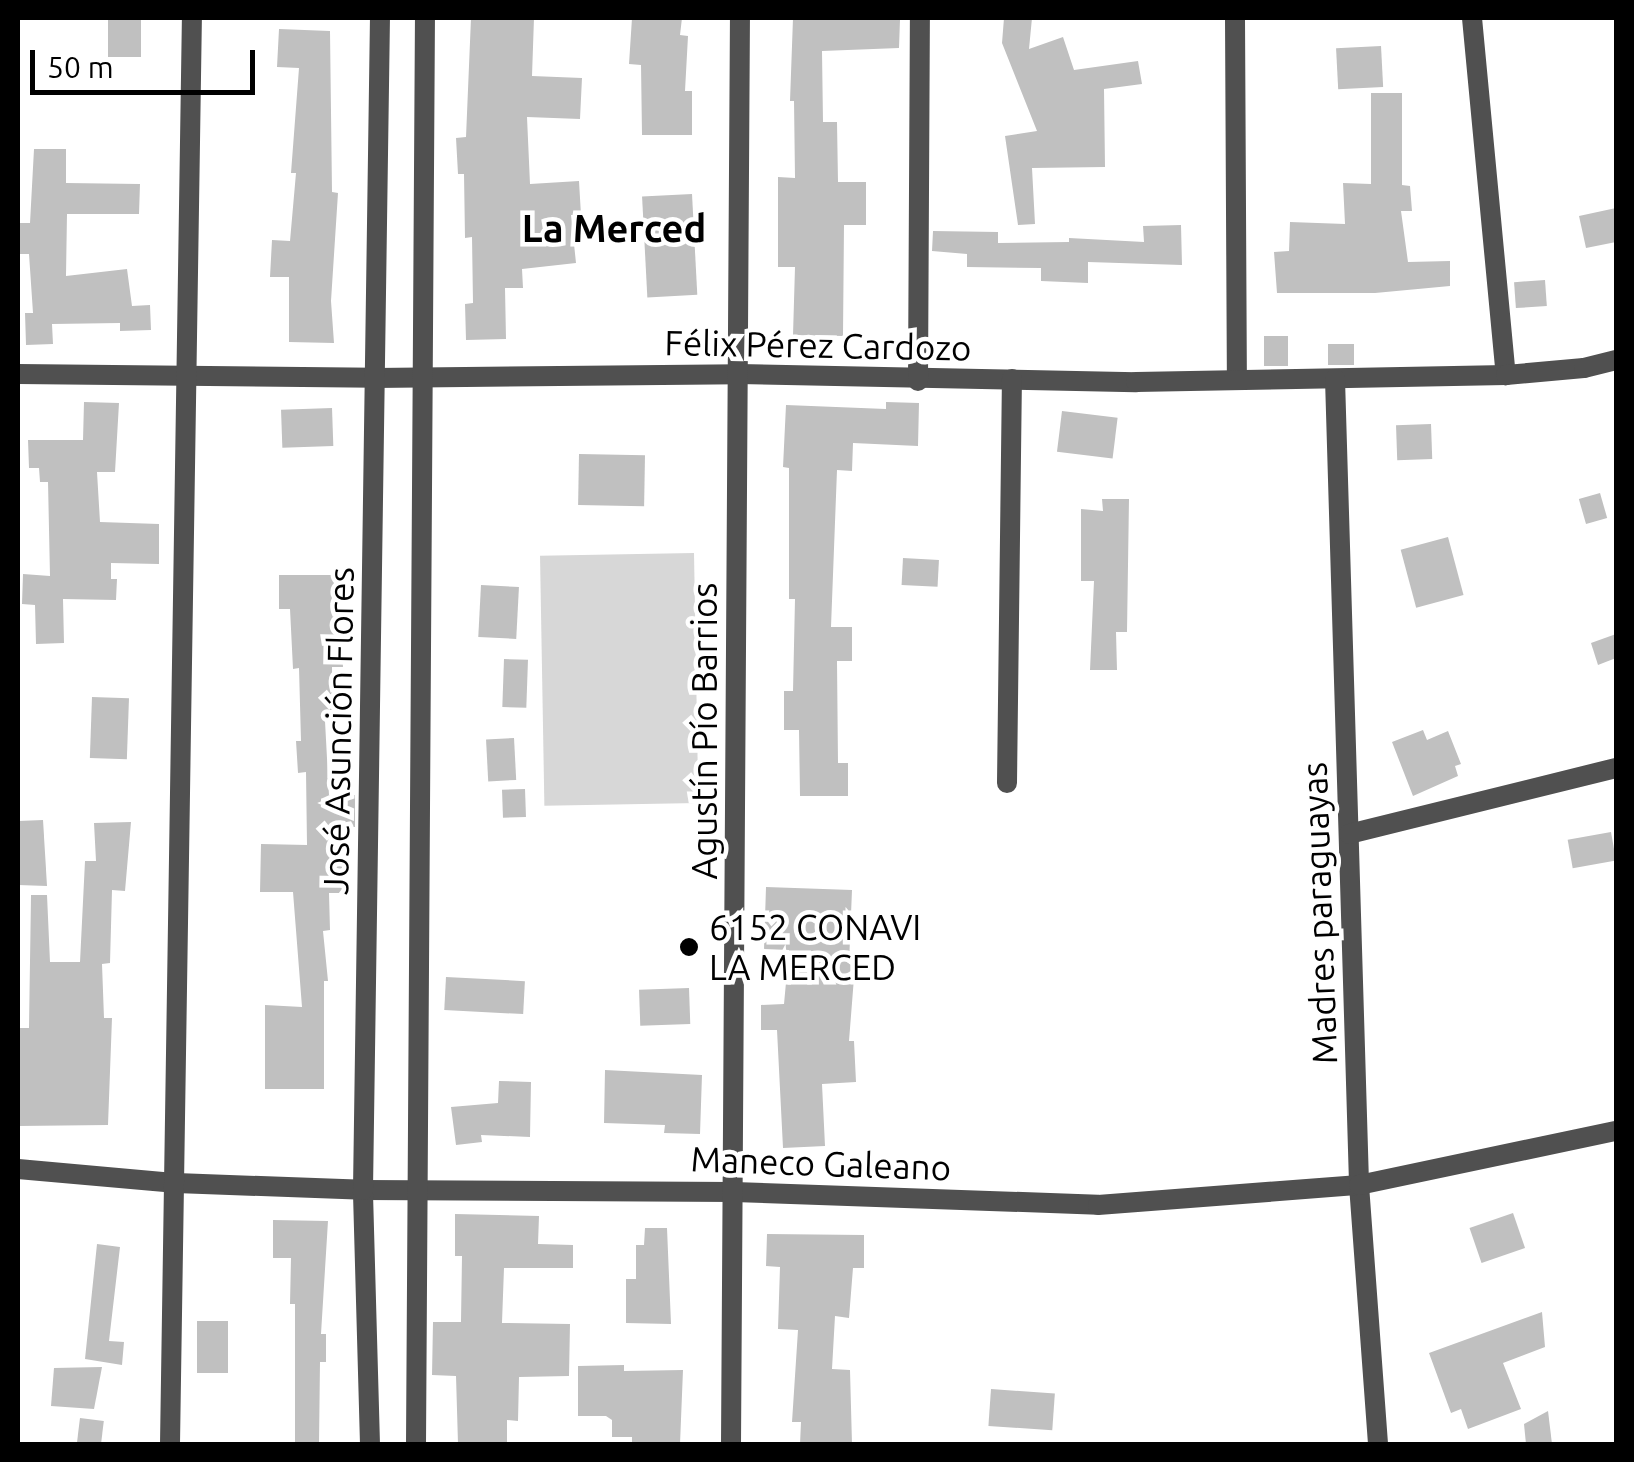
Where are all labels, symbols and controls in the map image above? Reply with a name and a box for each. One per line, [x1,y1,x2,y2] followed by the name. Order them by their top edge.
[35,30,260,92] scale bar
[47,50,114,84] text: 50 m
[522,206,706,252] district label: La Merced
[664,321,972,369] street label: Félix Pérez Cardozo
[314,567,362,895] street label: José Asunción Flores
[683,582,725,880] street label: Agustín Pío Barrios
[1293,761,1345,1065] street label: Madres paraguayas
[709,906,921,988] place label: 6152 CONAVI LA MERCED
[678,936,700,958] marker: 6152 CONAVI LA MERCED
[690,1137,952,1189] street label: Maneco Galeano

